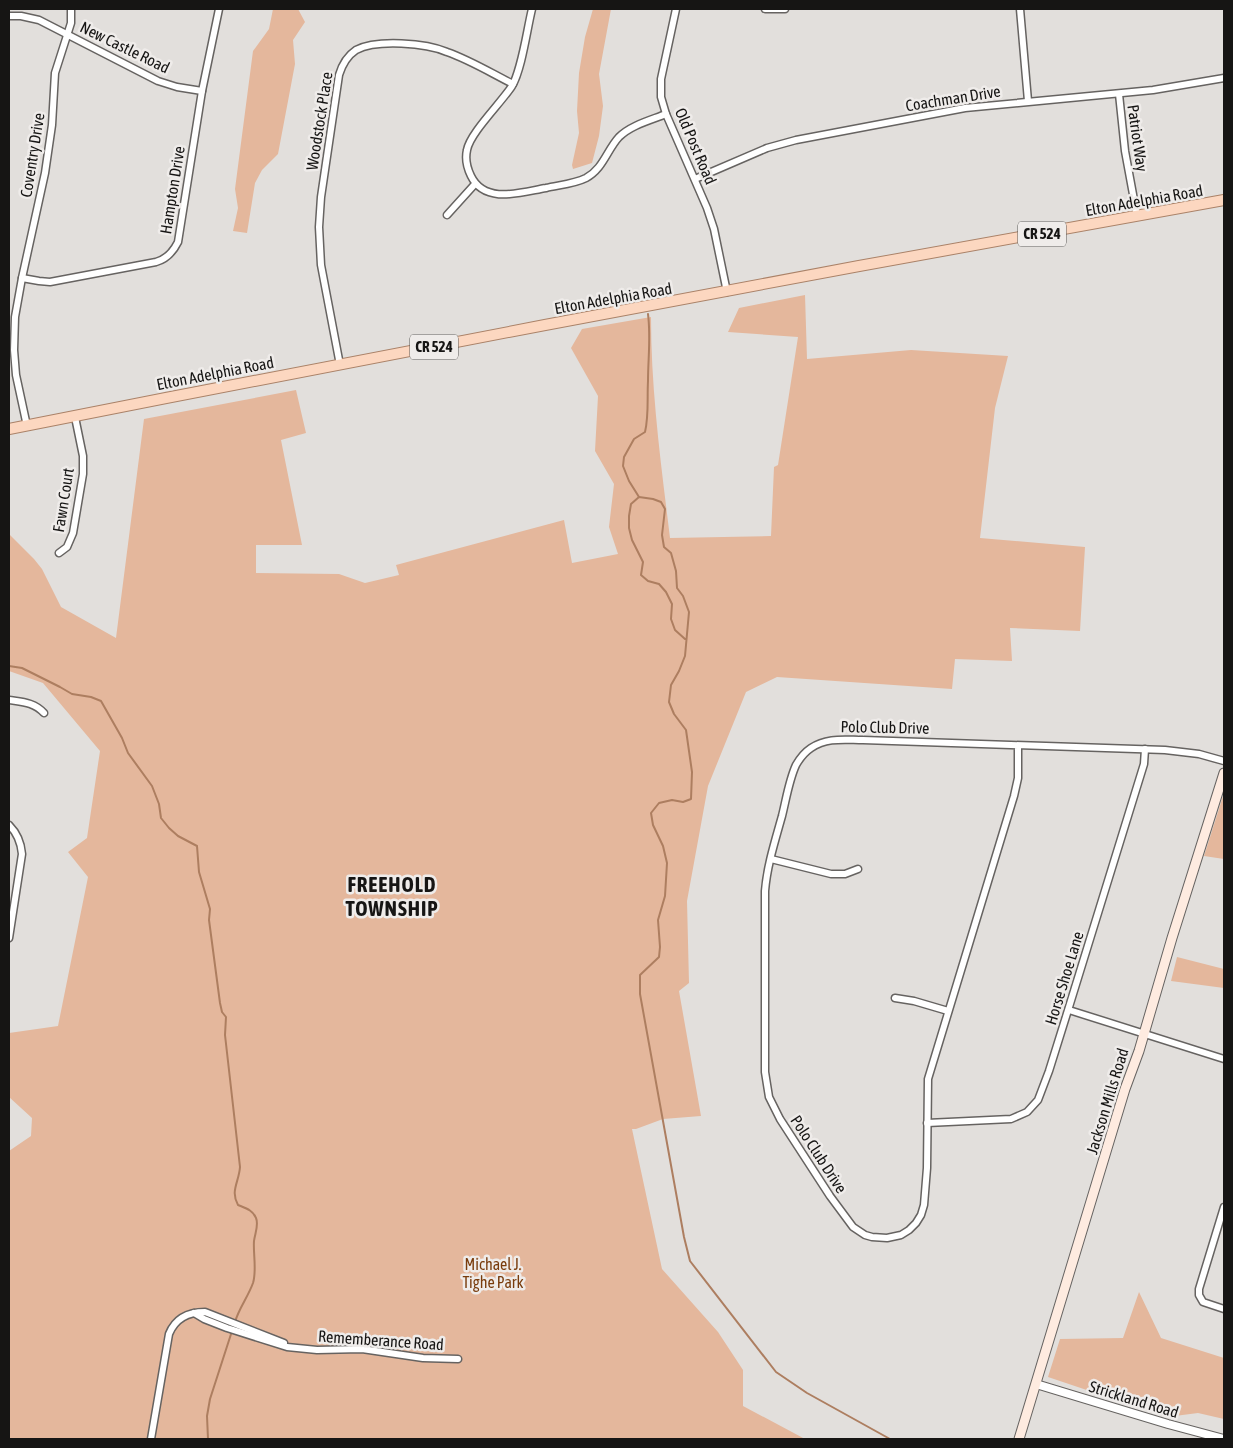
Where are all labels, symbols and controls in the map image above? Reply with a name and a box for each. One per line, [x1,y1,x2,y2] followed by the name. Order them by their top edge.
[77,18,173,76] street label: New Castle Road
[302,71,336,171] street label: Woodstock Place
[904,82,1002,114] street label: Coachman Drive
[1123,103,1152,173] street label: Patriot Way
[672,105,720,187] street label: Old Post Road
[16,112,49,199] street label: Coventry Drive
[156,145,189,235] street label: Hampton Drive
[1084,181,1204,220] street label: Elton Adelphia Road
[1018,222,1066,246] road number: CR 524
[553,279,673,318] street label: Elton Adelphia Road
[410,334,458,360] road number: CR 524
[155,353,275,394] street label: Elton Adelphia Road
[49,466,77,533] street label: Fawn Court
[840,717,930,737] street label: Polo Club Drive
[345,872,439,920] district label: FREEHOLD TOWNSHIP
[1041,929,1087,1027] street label: Horse Shoe Lane
[1082,1046,1132,1156] street label: Jackson Mills Road
[787,1112,851,1196] street label: Polo Club Drive
[462,1255,524,1292] park label: Michael J. Tighe Park
[318,1327,444,1353] street label: Rememberance Road
[1087,1377,1181,1421] street label: Strickland Road

